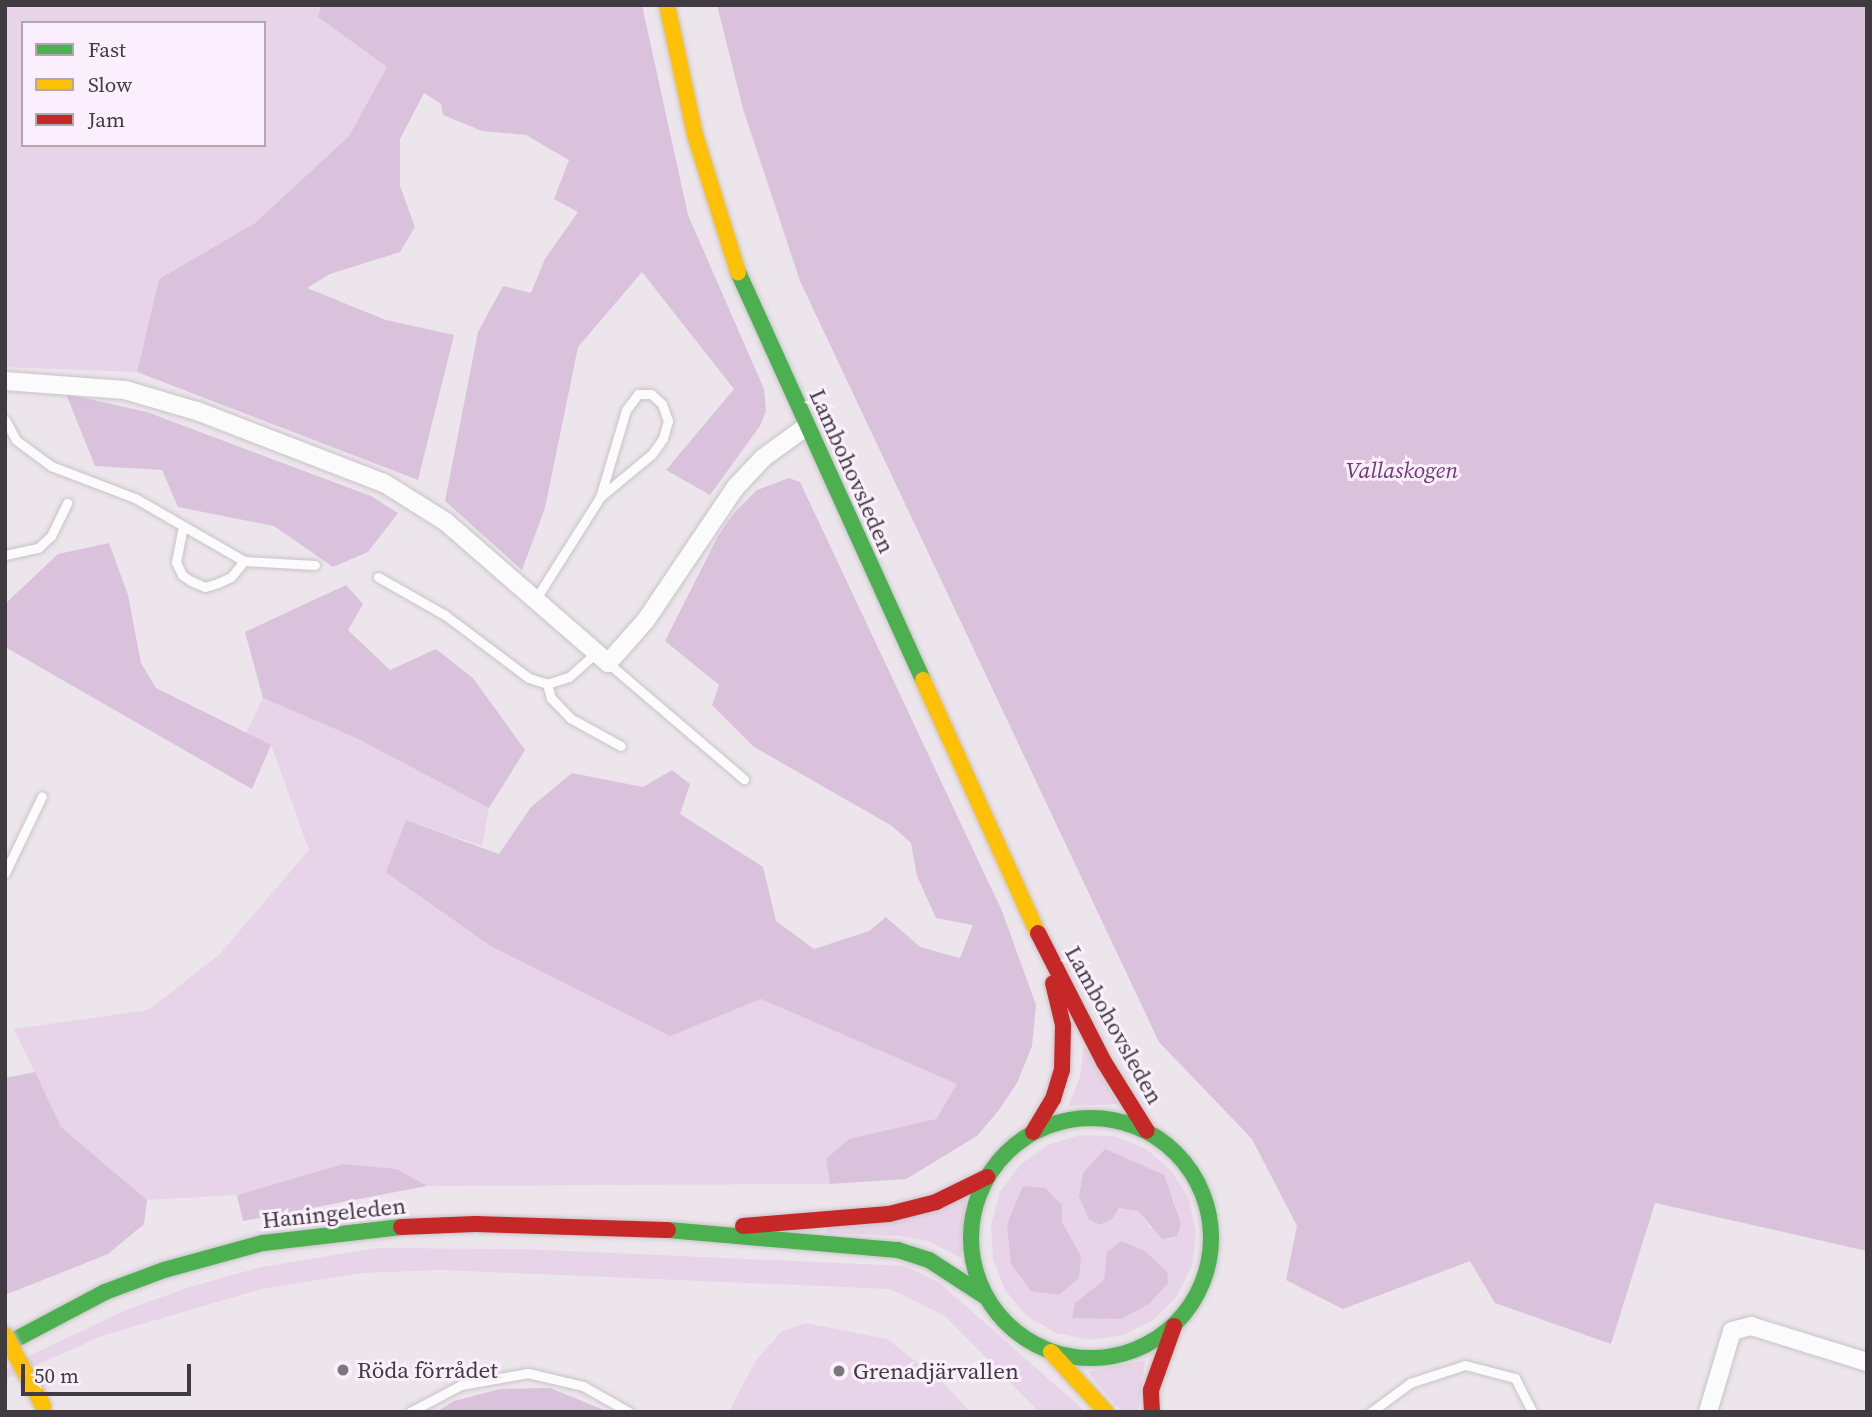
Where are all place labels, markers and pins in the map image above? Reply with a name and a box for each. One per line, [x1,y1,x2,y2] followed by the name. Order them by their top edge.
[357,1356,498,1384] place label: Röda förrådet
[853,1357,1019,1385] place label: Grenadjärvallen
[335,1362,351,1378] marker: Röda förrådet
[831,1363,847,1379] marker: Grenadjärvallen

